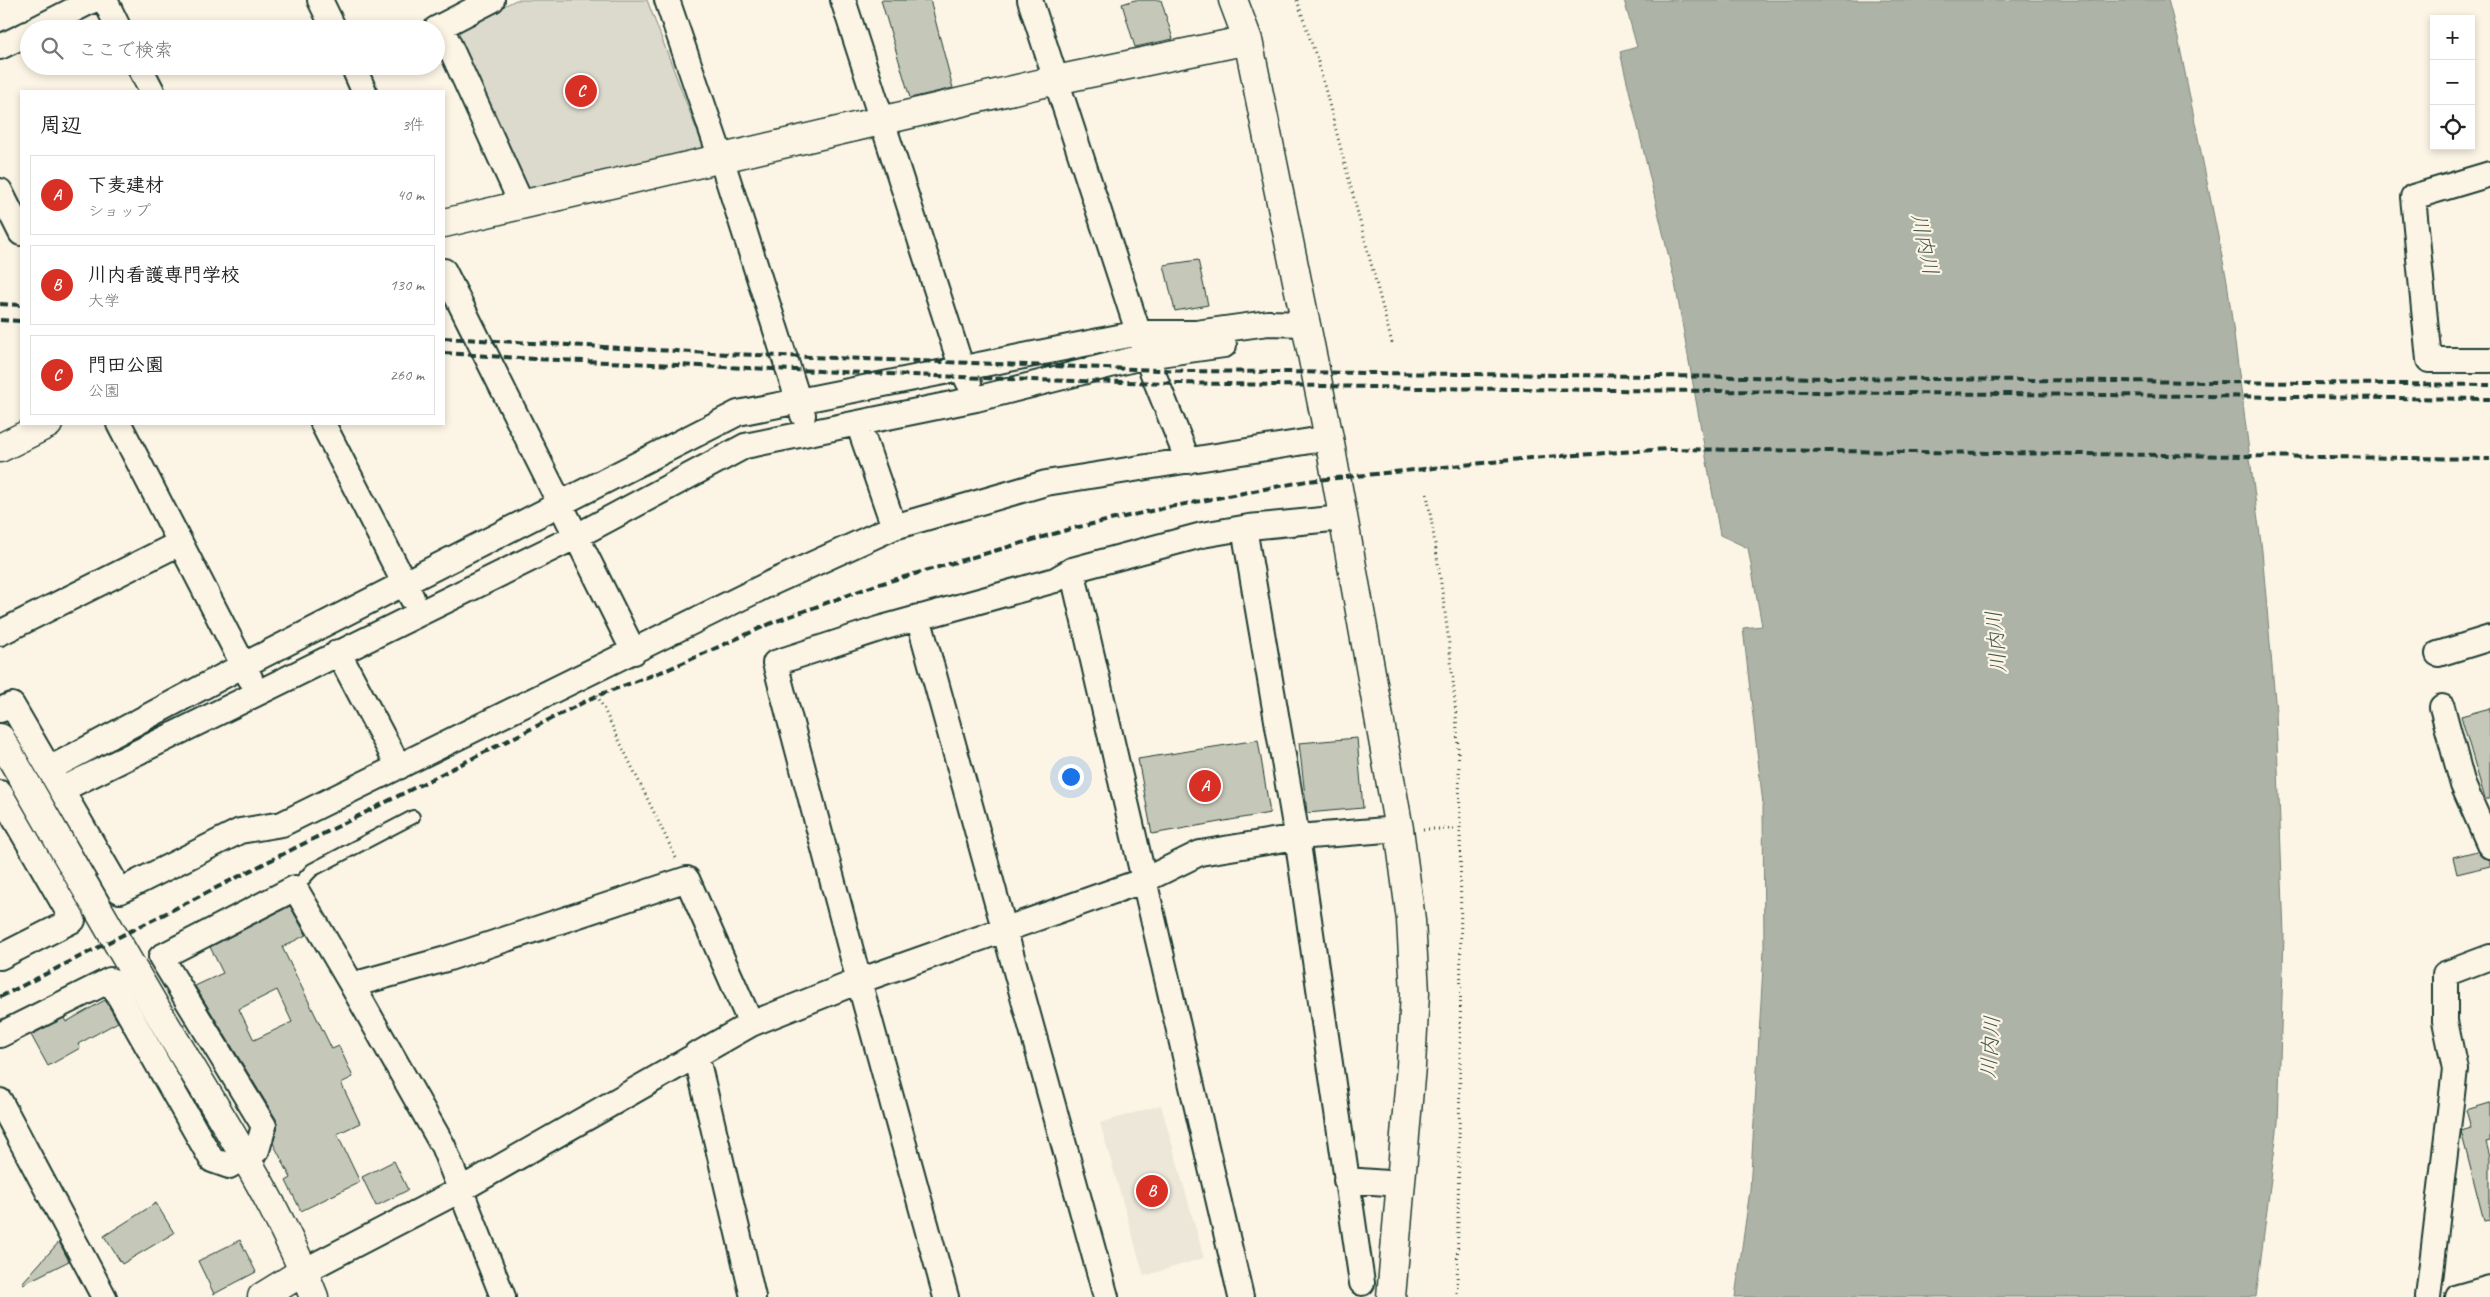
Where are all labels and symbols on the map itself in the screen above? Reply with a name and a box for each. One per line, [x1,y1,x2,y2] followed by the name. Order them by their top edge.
[565,72,597,110] pin: C
[1906,210,1944,278] water label: 川内川
[1980,609,2012,675] water label: 川内川
[1058,764,1084,790] your location
[1189,767,1221,805] pin: A
[1975,1015,2005,1079] water label: 川内川
[1136,1172,1168,1210] pin: B

